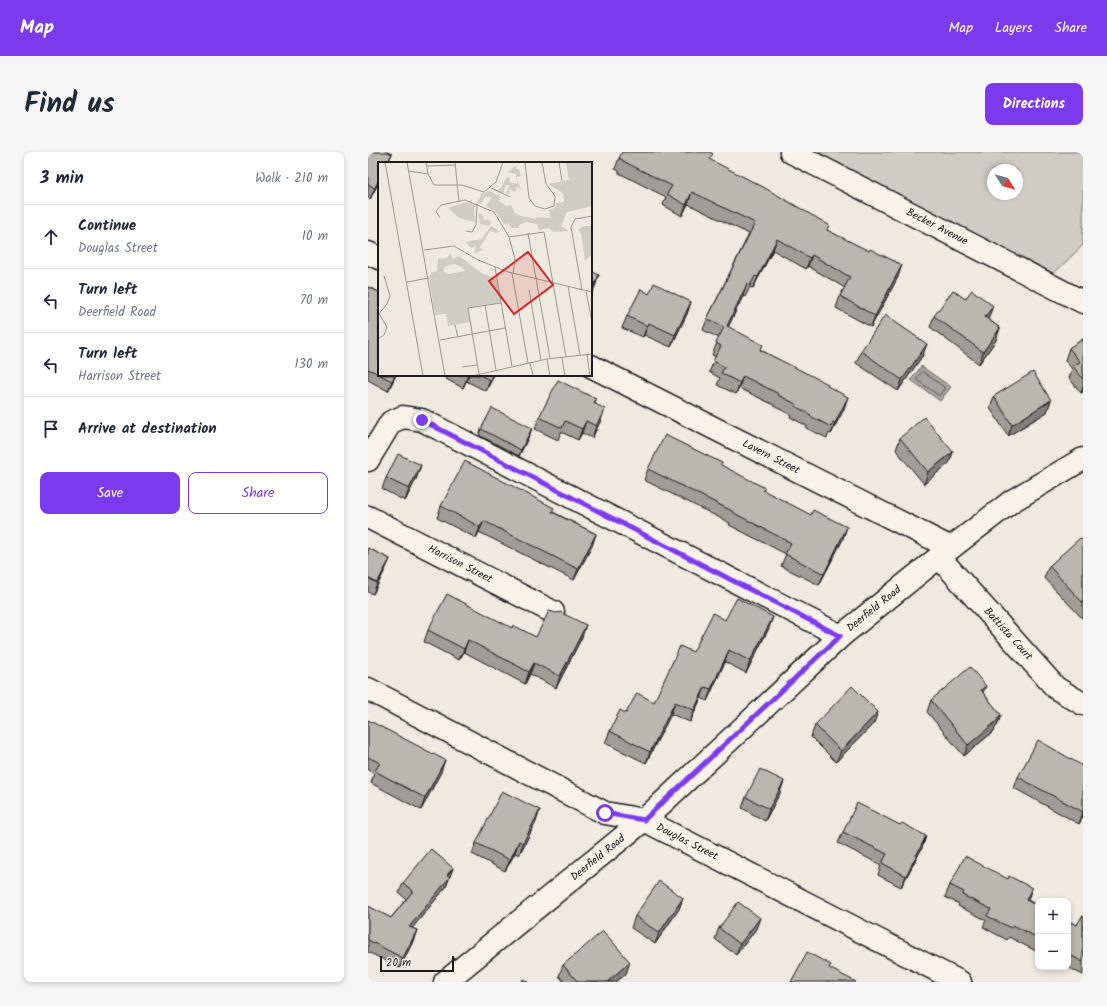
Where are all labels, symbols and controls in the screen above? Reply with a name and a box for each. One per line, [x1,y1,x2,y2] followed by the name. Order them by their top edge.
[20,13,54,43] text: Map
[949,17,973,39] text: Map
[995,17,1033,39] text: Layers
[1055,17,1087,39] text: Share
[24,82,115,127] text: Find us
[985,83,1083,125] button: Directions
[378,162,592,376] inset map
[987,164,1023,200] north arrow
[40,165,84,192] text: 3 min
[255,168,328,189] text: Walk · 210 m
[903,204,971,250] street label: Becker Avenue
[78,214,136,238] text: Continue
[40,226,62,248] icon: ahead
[302,226,328,247] text: 10 m
[78,238,158,259] text: Douglas Street
[78,278,138,302] text: Turn left
[40,290,62,312] icon: left
[300,290,328,311] text: 70 m
[78,302,156,323] text: Deerfield Road
[78,342,138,366] text: Turn left
[40,354,62,376] icon: left
[294,354,328,375] text: 130 m
[78,366,161,387] text: Harrison Street
[413,411,431,429] route end
[78,417,217,441] text: Arrive at destination
[40,418,62,440] icon: arrive
[739,435,804,480] street label: Lavern Street
[40,472,180,514] button: Save
[188,472,328,514] button: Share
[425,540,496,588] street label: Harrison Street
[843,581,906,637] street label: Deerfield Road
[979,603,1037,665] street label: Battista Court
[596,804,614,822] route start
[653,819,722,866] street label: Douglas Street
[567,830,630,886] street label: Deerfield Road
[1035,898,1071,970] map controls
[1035,898,1071,934] button: +
[1035,934,1071,970] button: −
[380,954,454,973] scale bar
[386,954,411,972] text: 20 m

